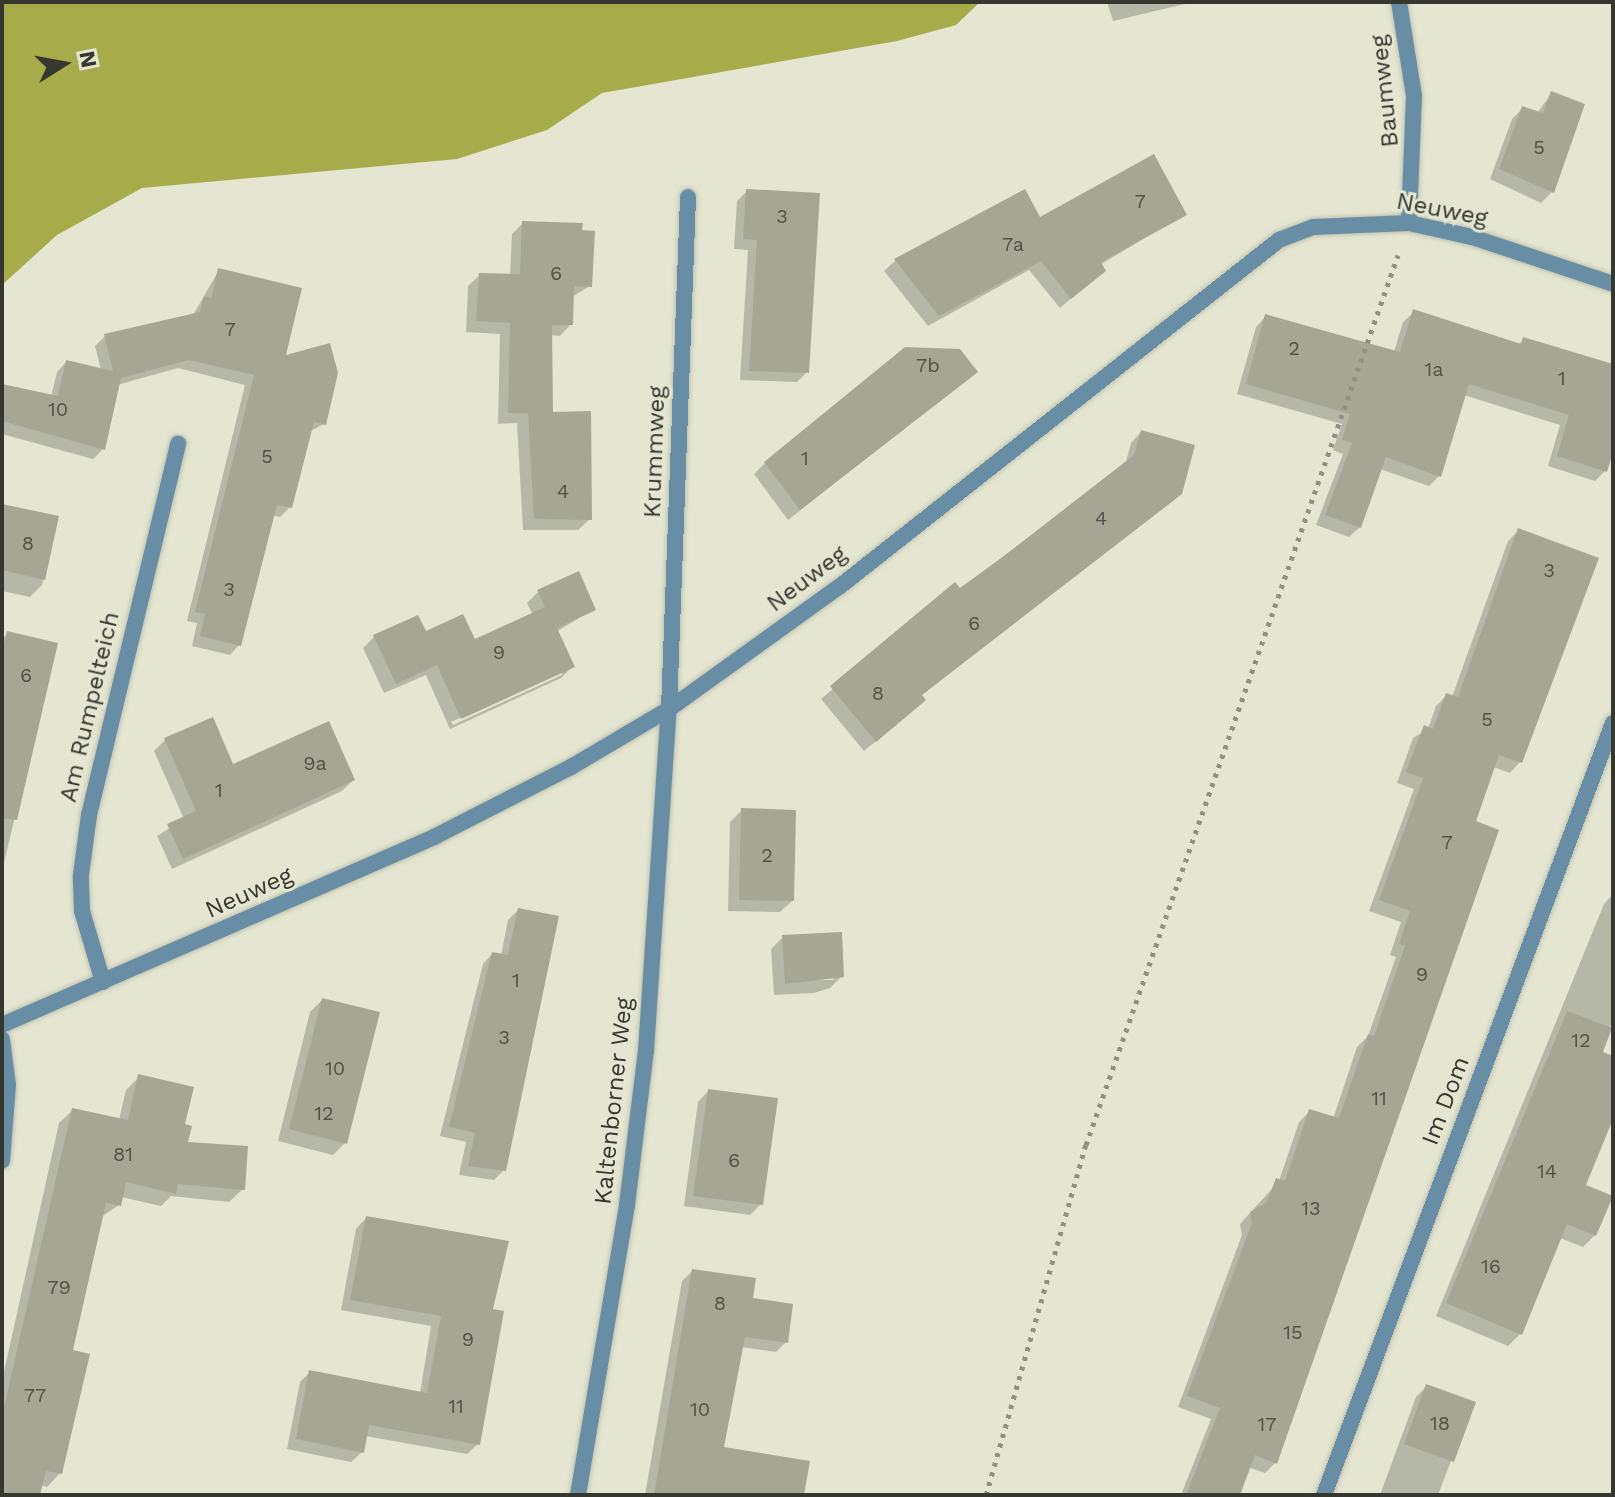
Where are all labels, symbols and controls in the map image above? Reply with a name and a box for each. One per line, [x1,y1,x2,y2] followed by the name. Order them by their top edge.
[24,24,104,104] north arrow
[1365,33,1405,149] street label: Baumweg
[74,49,102,70] text: N
[1533,135,1545,159] house number: 5
[1394,187,1490,233] street label: Neuweg
[1134,189,1146,213] house number: 7
[776,204,788,228] house number: 3
[1002,232,1024,256] house number: 7a
[550,261,562,285] house number: 6
[224,317,236,341] house number: 7
[1288,336,1300,360] house number: 2
[916,353,940,377] house number: 7b
[1424,357,1444,381] house number: 1a
[1558,366,1566,390] house number: 1
[638,385,672,519] street label: Krummweg
[48,397,68,421] house number: 10
[261,444,273,468] house number: 5
[801,446,809,470] house number: 1
[557,479,569,503] house number: 4
[1095,506,1107,530] house number: 4
[22,531,34,555] house number: 8
[761,540,853,618] street label: Neuweg
[1543,558,1555,582] house number: 3
[223,577,235,601] house number: 3
[54,609,126,805] street label: Am Rumpelteich
[968,611,980,635] house number: 6
[493,640,505,664] house number: 9
[20,663,32,687] house number: 6
[872,681,884,705] house number: 8
[1481,707,1493,731] house number: 5
[303,751,327,775] house number: 9a
[215,778,223,802] house number: 1
[1441,830,1453,854] house number: 7
[761,843,773,867] house number: 2
[201,861,297,925] street label: Neuweg
[1416,962,1428,986] house number: 9
[512,968,520,992] house number: 1
[589,995,639,1207] street label: Kaltenborner Weg
[498,1025,510,1049] house number: 3
[1571,1028,1591,1052] house number: 12
[1416,1053,1476,1149] street label: Im Dom
[325,1056,345,1080] house number: 10
[1371,1086,1387,1110] house number: 11
[314,1101,334,1125] house number: 12
[113,1142,133,1166] house number: 81
[728,1148,740,1172] house number: 6
[1537,1159,1557,1183] house number: 14
[1301,1196,1321,1220] house number: 13
[1481,1254,1501,1278] house number: 16
[47,1275,71,1299] house number: 79
[714,1291,726,1315] house number: 8
[1283,1320,1303,1344] house number: 15
[462,1327,474,1351] house number: 9
[24,1383,46,1407] house number: 77
[448,1394,464,1418] house number: 11
[690,1397,710,1421] house number: 10
[1430,1411,1450,1435] house number: 18
[1257,1412,1277,1436] house number: 17

